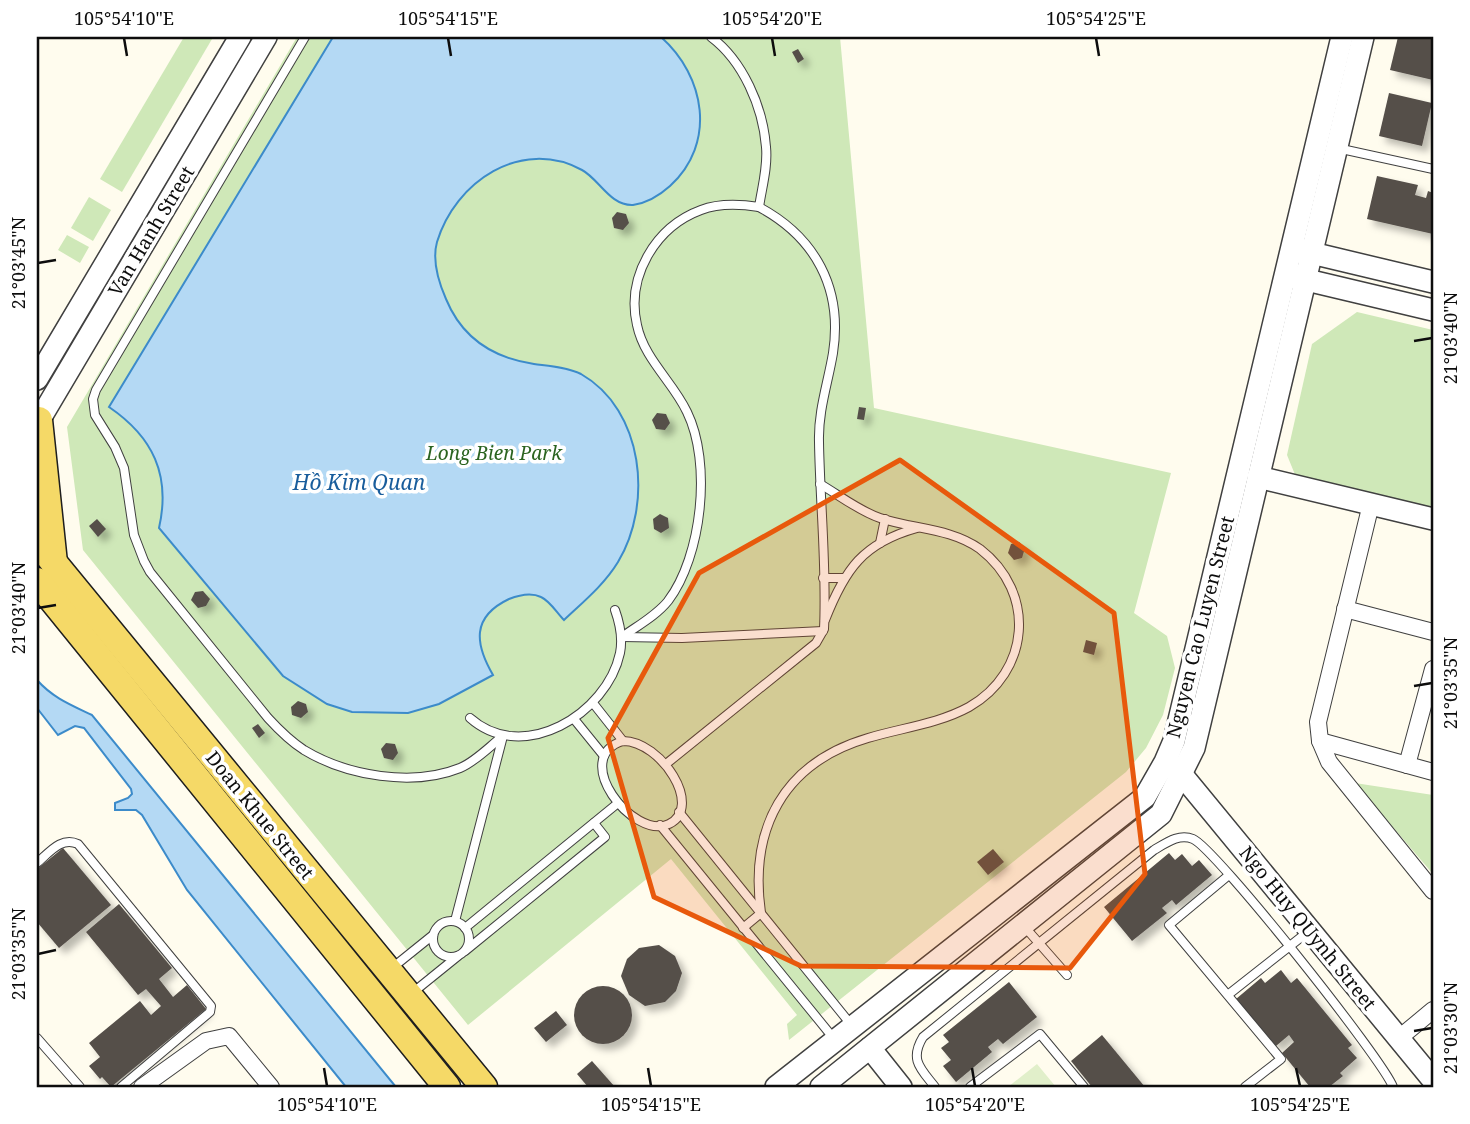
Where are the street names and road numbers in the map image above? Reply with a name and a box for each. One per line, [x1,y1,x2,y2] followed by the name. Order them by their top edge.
[102,161,200,301] street label: Van Hanh Street
[1160,513,1240,741] street label: Nguyen Cao Luyen Street
[200,745,320,885] street label: Doan Khue Street
[1234,840,1383,1016] street label: Ngo Huy QUynh Street

